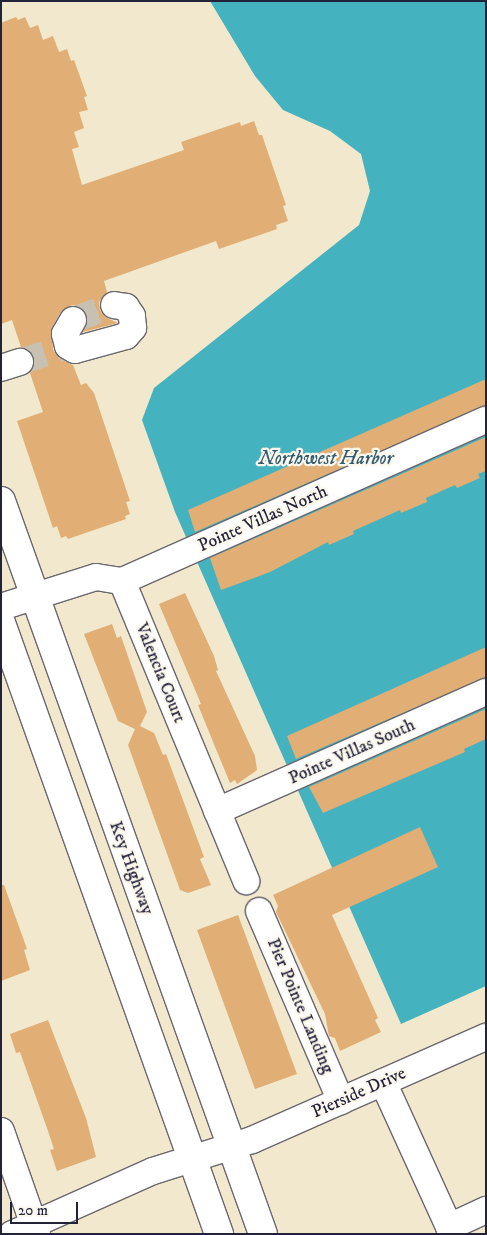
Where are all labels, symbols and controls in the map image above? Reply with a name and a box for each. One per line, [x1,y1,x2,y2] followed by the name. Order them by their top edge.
[259,448,393,470] water label: Northwest Harbor
[195,481,331,557] street label: Pointe Villas North
[130,620,190,726] street label: Valencia Court
[285,714,419,790] street label: Pointe Villas South
[104,818,158,918] street label: Key Highway
[262,935,338,1077] street label: Pier Pointe Landing
[309,1063,409,1123] street label: Pierside Drive
[12,1192,80,1224] scale bar
[18,1201,48,1220] text: 20 m

